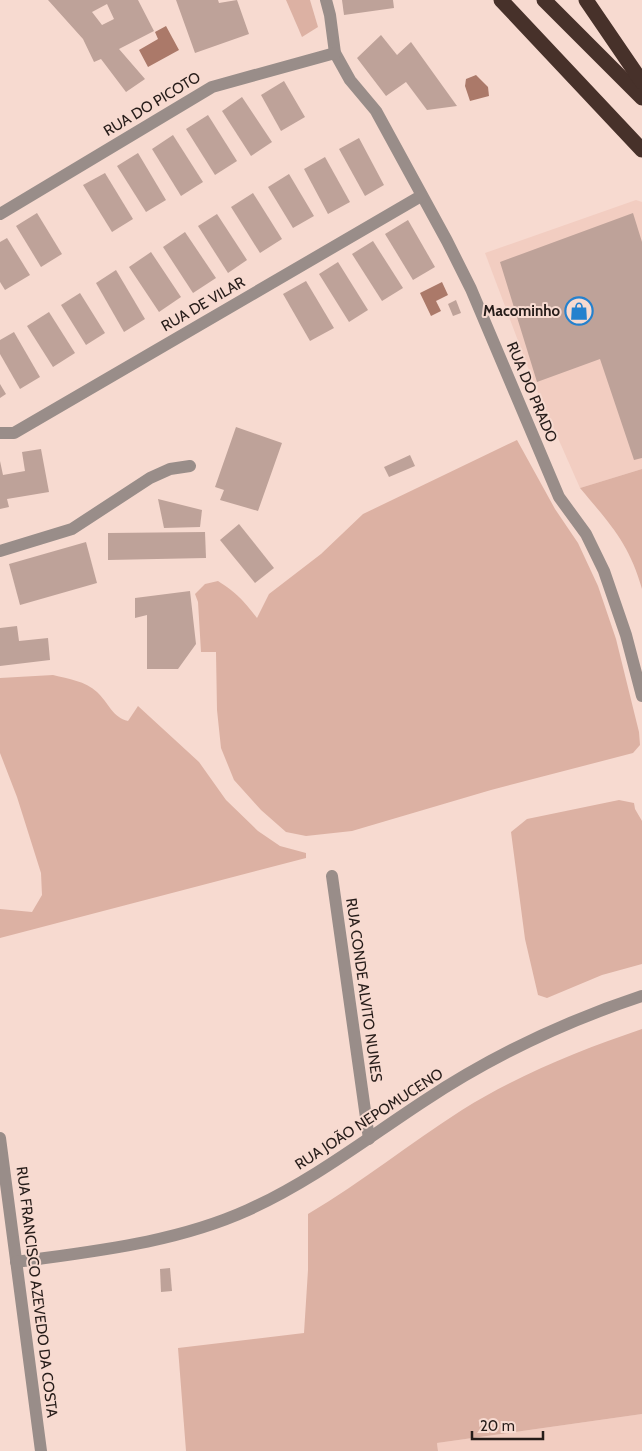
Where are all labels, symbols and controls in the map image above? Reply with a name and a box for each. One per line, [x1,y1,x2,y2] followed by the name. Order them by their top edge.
[100,68,204,140] street label: RUA DO PICOTO
[158,273,248,335] street label: RUA DE VILAR
[564,296,594,326] shop icon: Macominho
[483,302,560,320] place label: Macominho
[503,339,561,445] street label: RUA DO PRADO
[342,897,386,1083] street label: RUA CONDE ALVITO NUNES
[292,1064,446,1174] street label: RUA JOÃO NEPOMUCENO
[13,1165,61,1419] street label: RUA FRANCISCO AZEVEDO DA COSTA
[472,1408,543,1440] scale bar
[480,1417,515,1435] text: 20 m

